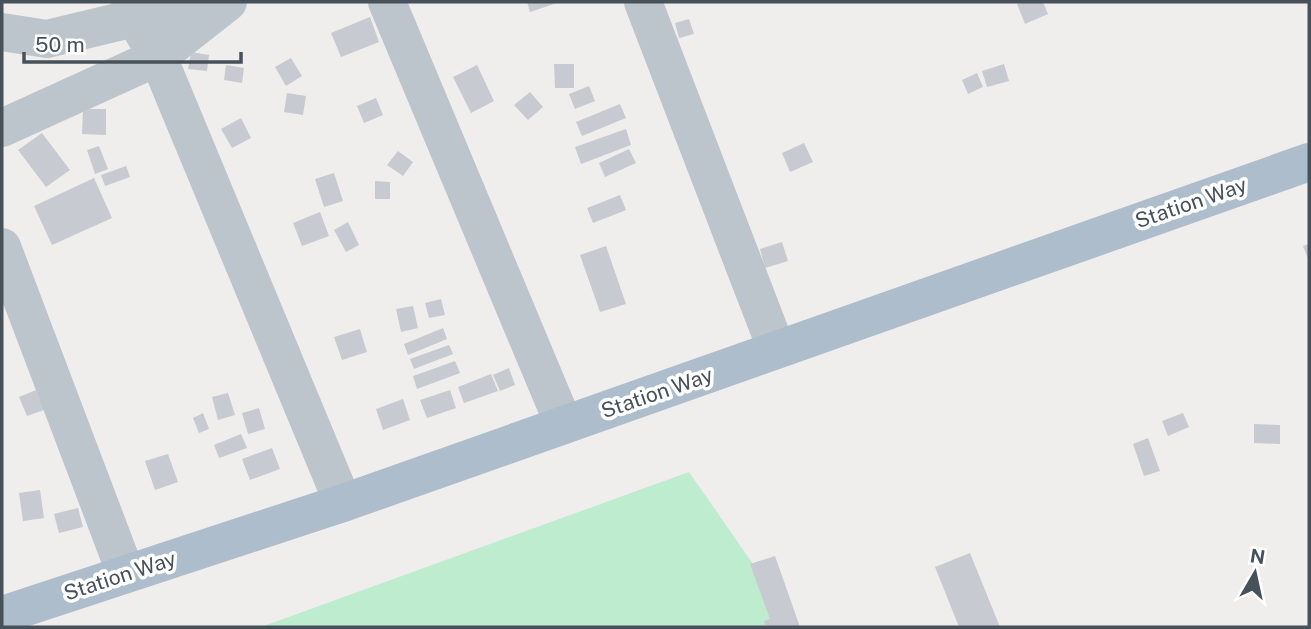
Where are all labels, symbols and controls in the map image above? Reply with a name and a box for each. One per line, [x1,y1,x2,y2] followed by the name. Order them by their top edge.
[24,21,242,65] scale bar
[35,32,85,57] text: 50 m
[1132,172,1250,233] street label: Station Way
[598,362,716,423] street label: Station Way
[1220,538,1290,608] north arrow
[1249,544,1267,568] text: N
[61,546,179,605] street label: Station Way

